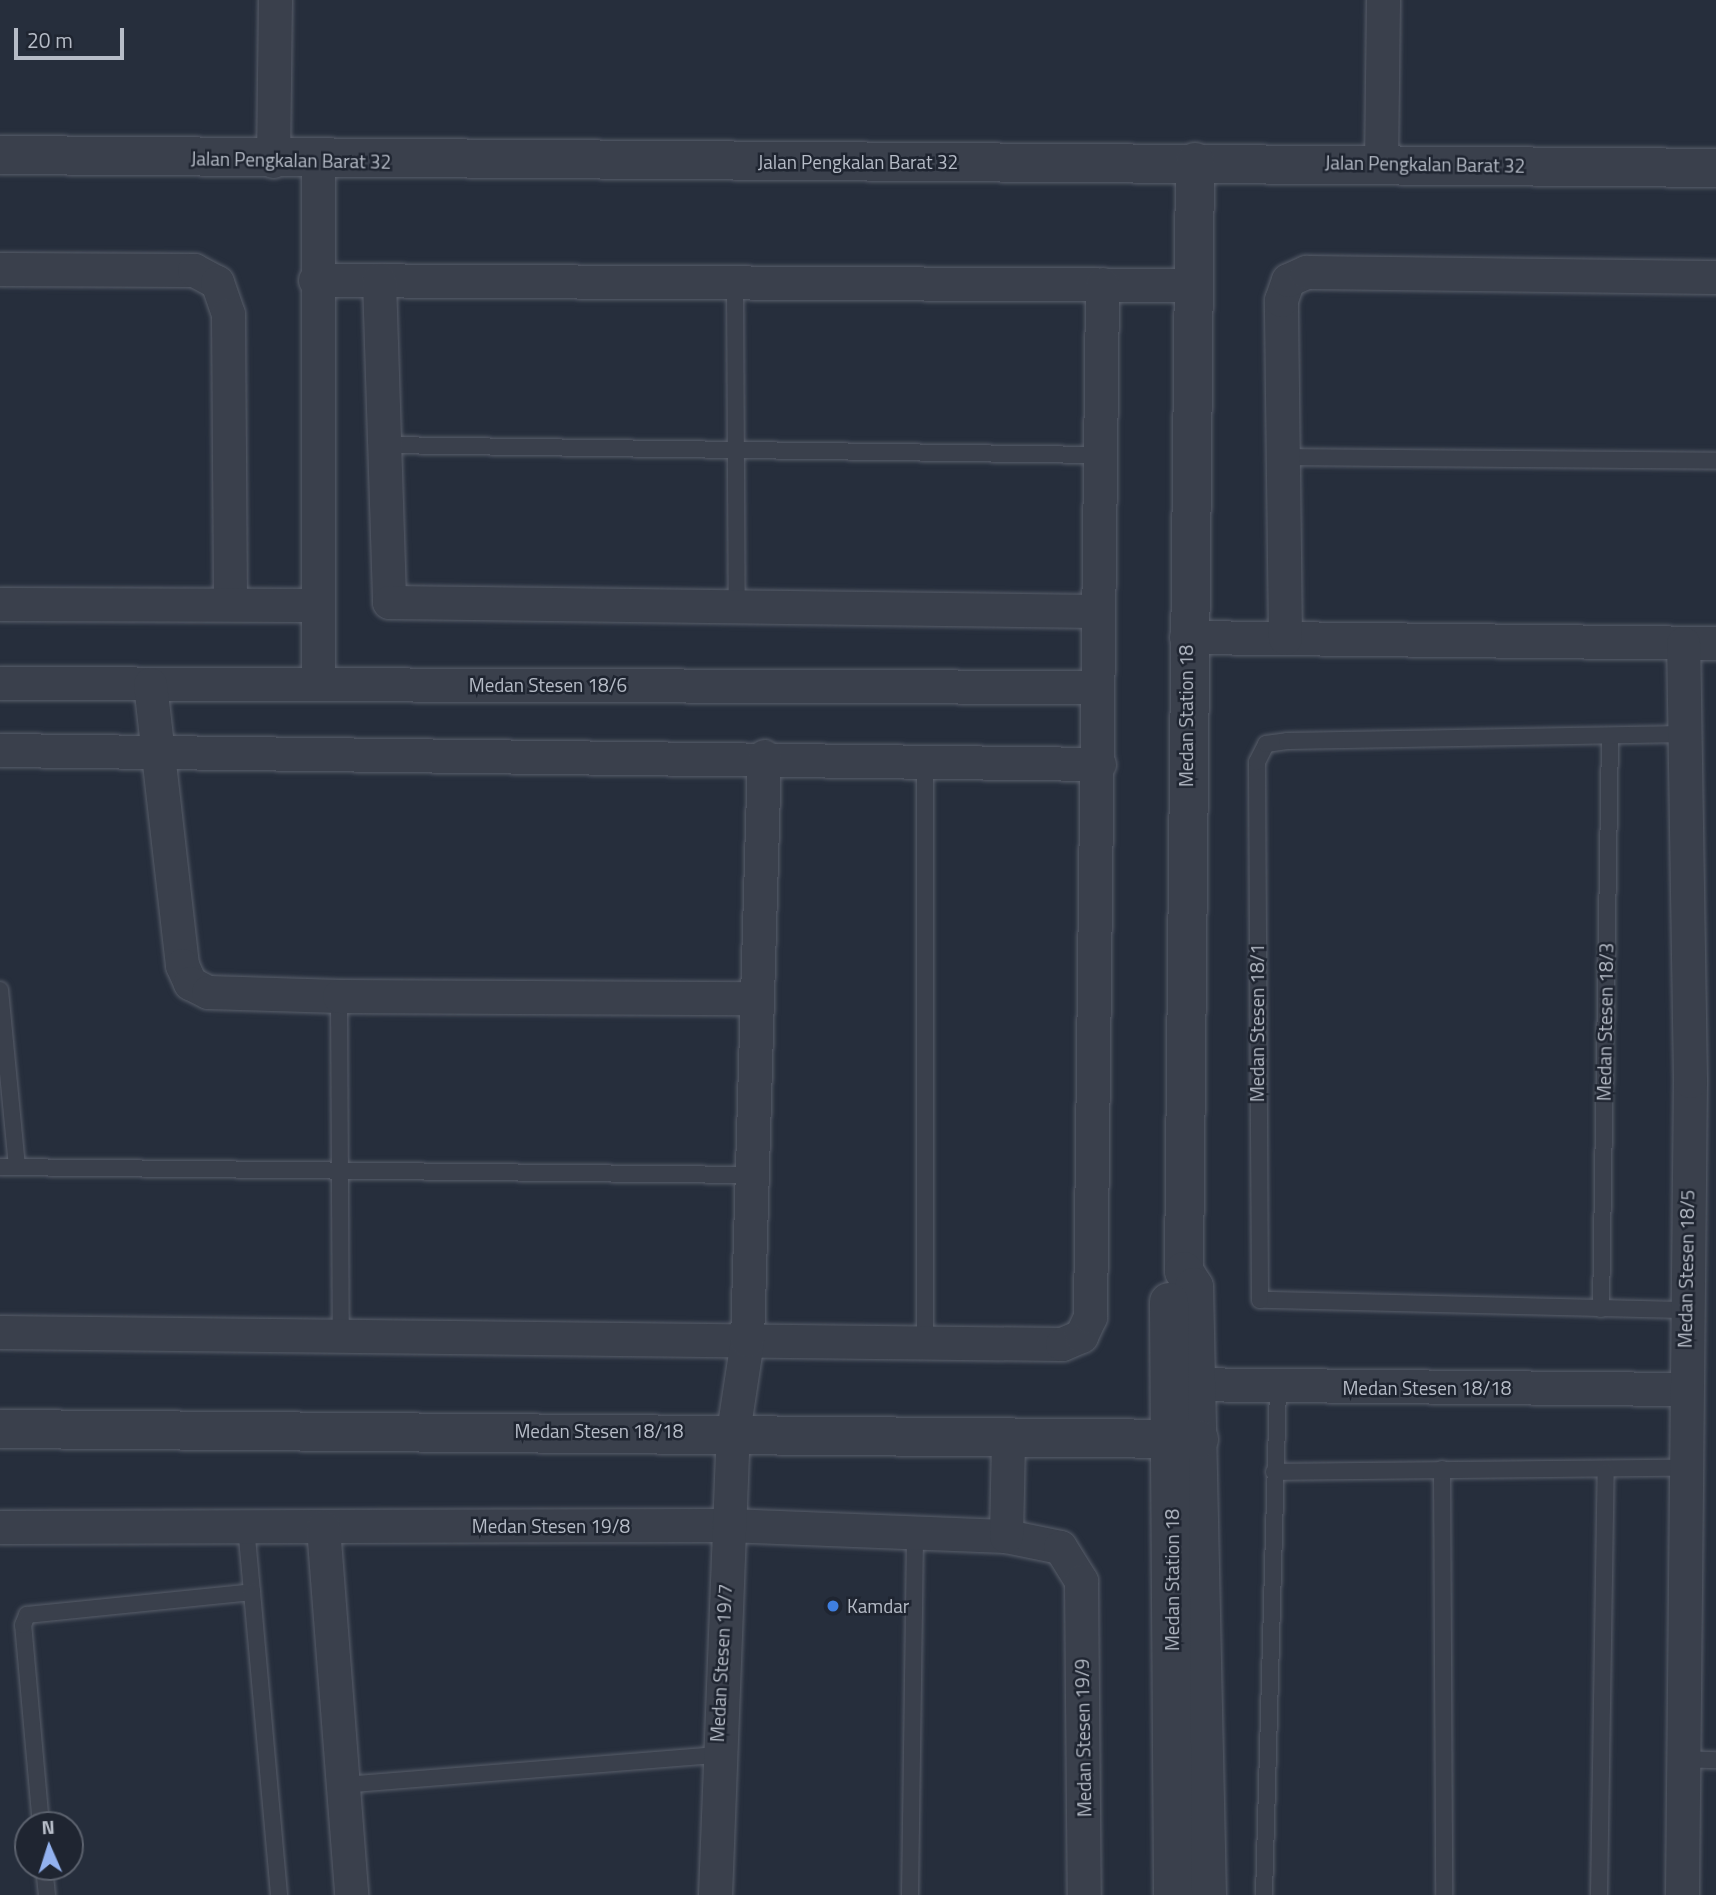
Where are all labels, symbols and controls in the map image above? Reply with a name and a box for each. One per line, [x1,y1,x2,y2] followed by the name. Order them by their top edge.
[18,14,128,58] scale bar
[27,24,73,56] text: 20 m
[191,147,391,173] street label: Jalan Pengkalan Barat 32
[758,151,958,173] street label: Jalan Pengkalan Barat 32
[1325,151,1525,177] street label: Jalan Pengkalan Barat 32
[1175,645,1197,787] street label: Medan Station 18
[469,674,627,696] street label: Medan Stesen 18/6
[1592,943,1618,1101] street label: Medan Stesen 18/3
[1246,944,1268,1102] street label: Medan Stesen 18/1
[1673,1190,1699,1348] street label: Medan Stesen 18/5
[1342,1377,1512,1399] street label: Medan Stesen 18/18
[514,1420,684,1442] street label: Medan Stesen 18/18
[1161,1509,1183,1651] street label: Medan Station 18
[472,1515,630,1537] street label: Medan Stesen 19/8
[705,1583,737,1743] street label: Medan Stesen 19/7
[847,1595,909,1617] place label: Kamdar
[825,1598,841,1614] marker: Kamdar
[1070,1659,1096,1817] street label: Medan Stesen 19/9
[14,1811,84,1881] north arrow
[41,1812,55,1841] text: N

